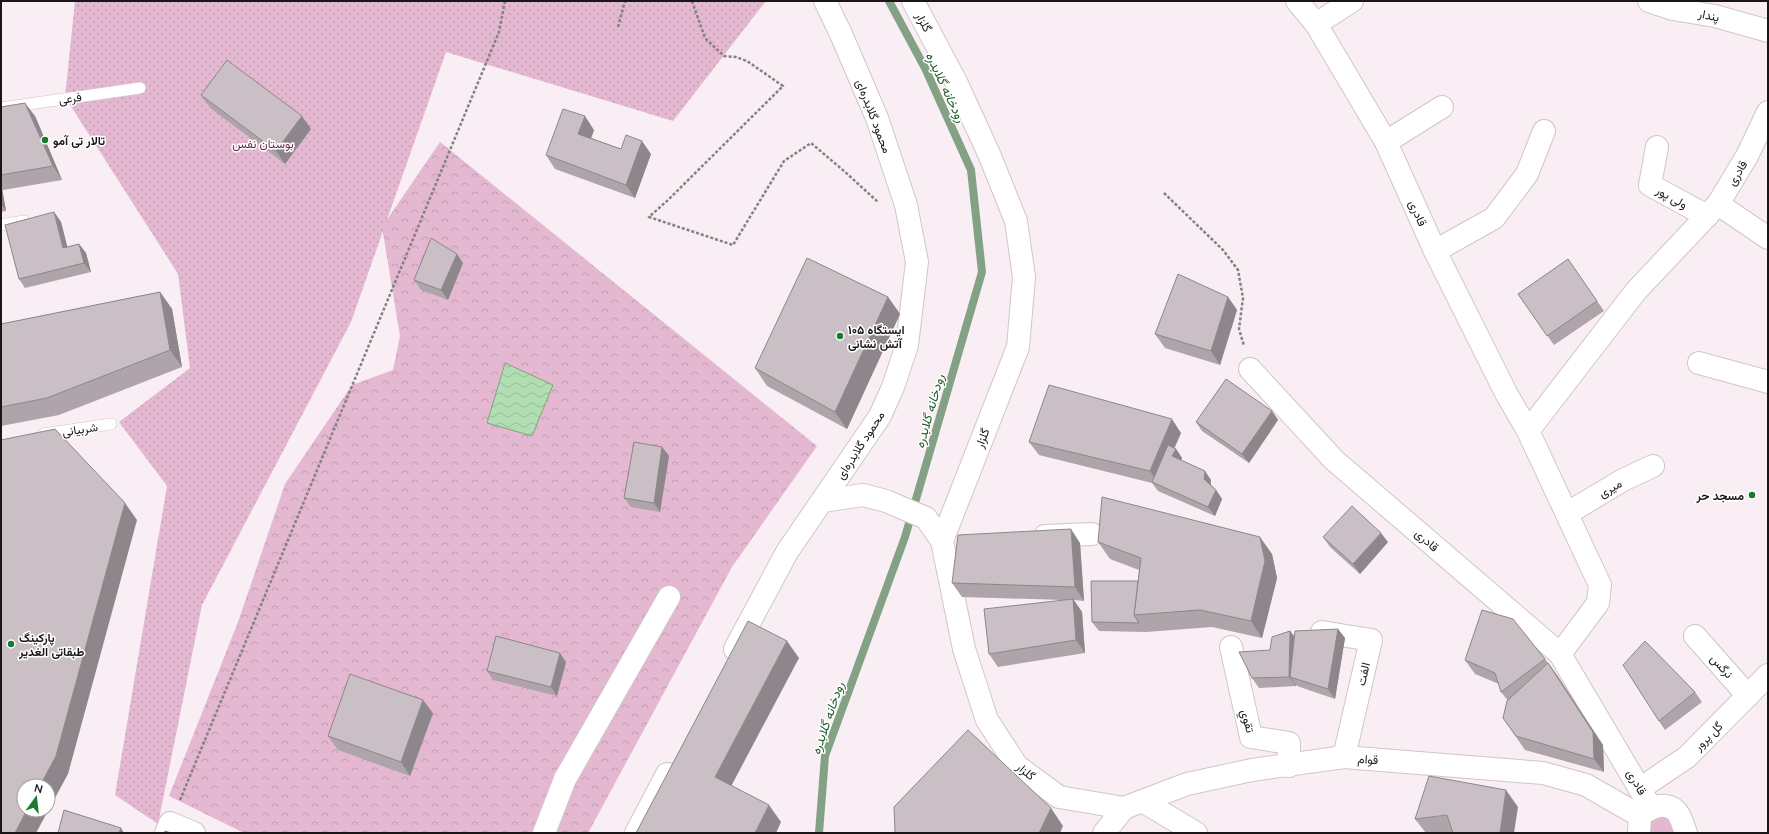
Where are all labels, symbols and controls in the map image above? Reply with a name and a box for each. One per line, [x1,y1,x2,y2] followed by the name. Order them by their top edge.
[1696,5,1721,26] street label: پندار
[911,9,935,35] street label: گلزار
[922,49,970,126] water label: رودخانه گلابدره
[852,77,895,156] street label: محمود گلابدره‌ای
[57,89,83,108] street label: فرعی
[53,133,105,149] place label: تالار تی آمو
[40,135,50,145] marker: تالار تی آمو
[232,136,294,152] park label: بوستان نفس
[1724,158,1751,189] street label: قادری
[1652,182,1690,213] street label: ولی پور
[1405,198,1430,229] street label: قادری
[848,322,905,351] place label: ایستگاه ۱۰۵ آتش نشانی
[835,331,845,341] marker: ایستگاه ۱۰۵ آتش نشانی
[911,372,948,450] water label: رودخانه گلابدره
[832,408,888,482] street label: محمود گلابدره‌ای
[61,419,99,440] street label: شربیانی
[971,426,993,451] street label: گلزار
[1596,475,1625,501] street label: میری
[1695,488,1744,504] place label: مسجد حر
[1747,490,1757,500] marker: مسجد حر
[1411,525,1442,555] street label: قادری
[18,630,85,660] place label: پارکینگ طبقاتی الغدیر
[6,639,16,649] marker: پارکینگ طبقاتی الغدیر
[1707,651,1737,682] street label: نرگس
[1353,661,1373,687] street label: الفت
[807,679,848,757] water label: رودخانه گلابدره
[1235,708,1258,735] street label: تقوي
[1690,718,1726,755] street label: گل پرور
[1357,751,1379,768] street label: قوام
[1012,758,1038,784] street label: گلزار
[1623,767,1650,798] street label: قادری
[16,778,56,818] north arrow
[33,781,44,796] text: N

